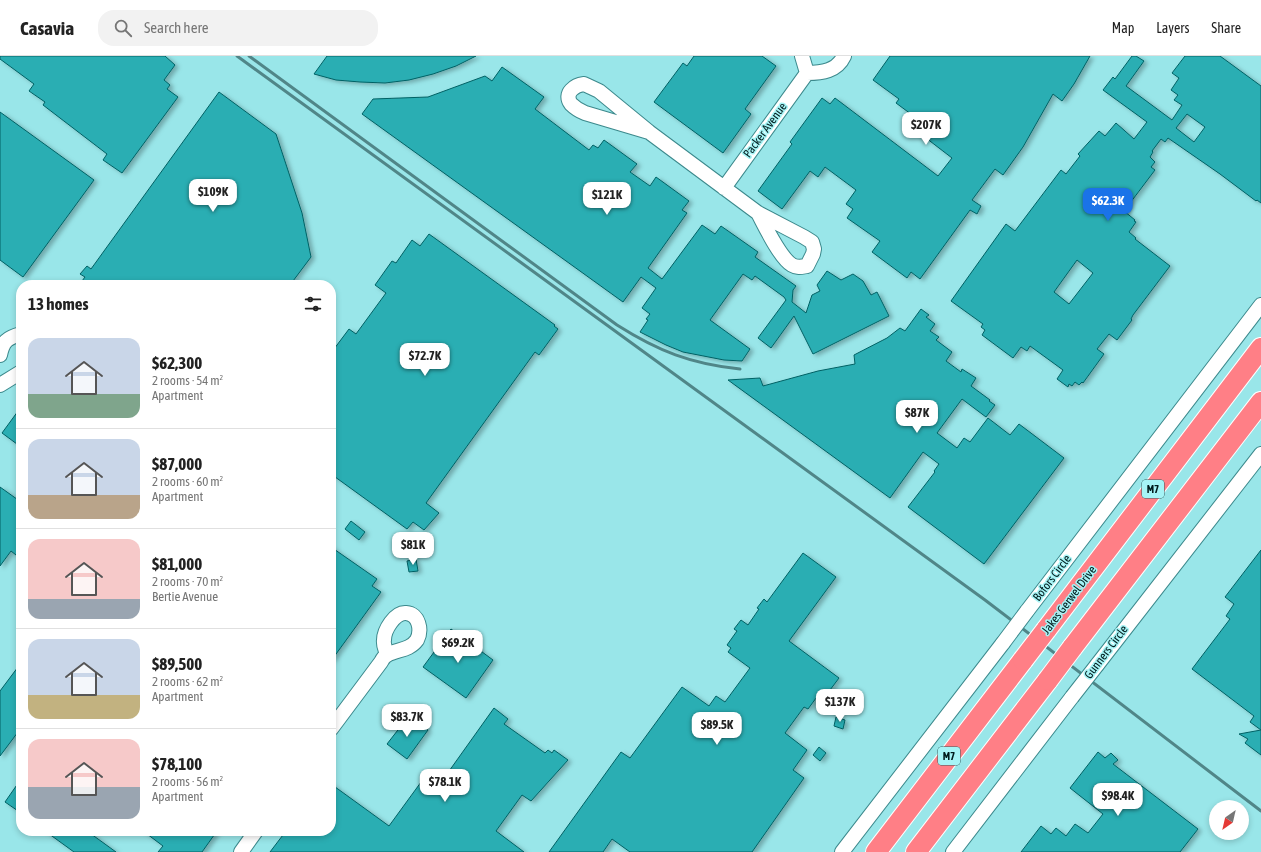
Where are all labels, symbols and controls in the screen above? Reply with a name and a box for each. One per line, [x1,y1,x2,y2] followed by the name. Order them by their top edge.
[98,10,378,46] search box
[20,17,74,39] text: Casavia
[112,17,134,39] icon: search
[144,19,209,36] text: Search here
[1112,20,1134,36] text: Map
[1156,20,1189,36] text: Layers
[1211,20,1241,36] text: Share
[740,100,790,160] street label: Packer Avenue
[898,112,954,146] pin: $207K
[911,117,941,132] text: $207K
[185,179,241,213] pin: $109K
[579,182,635,216] pin: $121K
[198,184,228,199] text: $109K
[592,187,622,202] text: $121K
[1075,188,1141,222] pin: $62.3K
[1092,193,1124,208] text: $62.3K
[302,293,324,315] icon: filters
[28,294,89,314] text: 13 homes
[392,343,458,377] pin: $72.7K
[409,348,441,363] text: $72.7K
[152,353,202,373] text: $62,300
[60,354,108,402] icon: home
[152,373,223,388] text: 2 rooms · 54 m²
[152,388,203,403] text: Apartment
[893,400,941,434] pin: $87K
[905,405,929,420] text: $87K
[152,454,202,474] text: $87,000
[60,455,108,503] icon: home
[152,474,223,489] text: 2 rooms · 60 m²
[1142,480,1164,498] road number: M7
[152,489,203,504] text: Apartment
[389,532,437,566] pin: $81K
[401,537,425,552] text: $81K
[1030,552,1074,604] street label: Bofors Circle
[152,554,202,574] text: $81,000
[60,555,108,603] icon: home
[1039,563,1099,637] street label: Jakes Gerwel Drive
[152,574,223,589] text: 2 rooms · 70 m²
[152,589,218,604] text: Bertie Avenue
[1081,623,1131,681] street label: Gunners Circle
[425,630,491,664] pin: $69.2K
[442,635,474,650] text: $69.2K
[152,654,202,674] text: $89,500
[60,655,108,703] icon: home
[152,674,223,689] text: 2 rooms · 62 m²
[152,689,203,704] text: Apartment
[812,689,868,723] pin: $137K
[825,694,855,709] text: $137K
[374,704,440,738] pin: $83.7K
[391,709,423,724] text: $83.7K
[684,712,750,746] pin: $89.5K
[701,717,733,732] text: $89.5K
[938,747,960,765] road number: M7
[152,754,202,774] text: $78,100
[60,755,108,803] icon: home
[412,769,478,803] pin: $78.1K
[152,774,223,789] text: 2 rooms · 56 m²
[429,774,461,789] text: $78.1K
[1085,783,1151,817] pin: $98.4K
[1102,788,1134,803] text: $98.4K
[152,789,203,804] text: Apartment
[1209,800,1249,840] north arrow
[1209,800,1249,840] map controls

